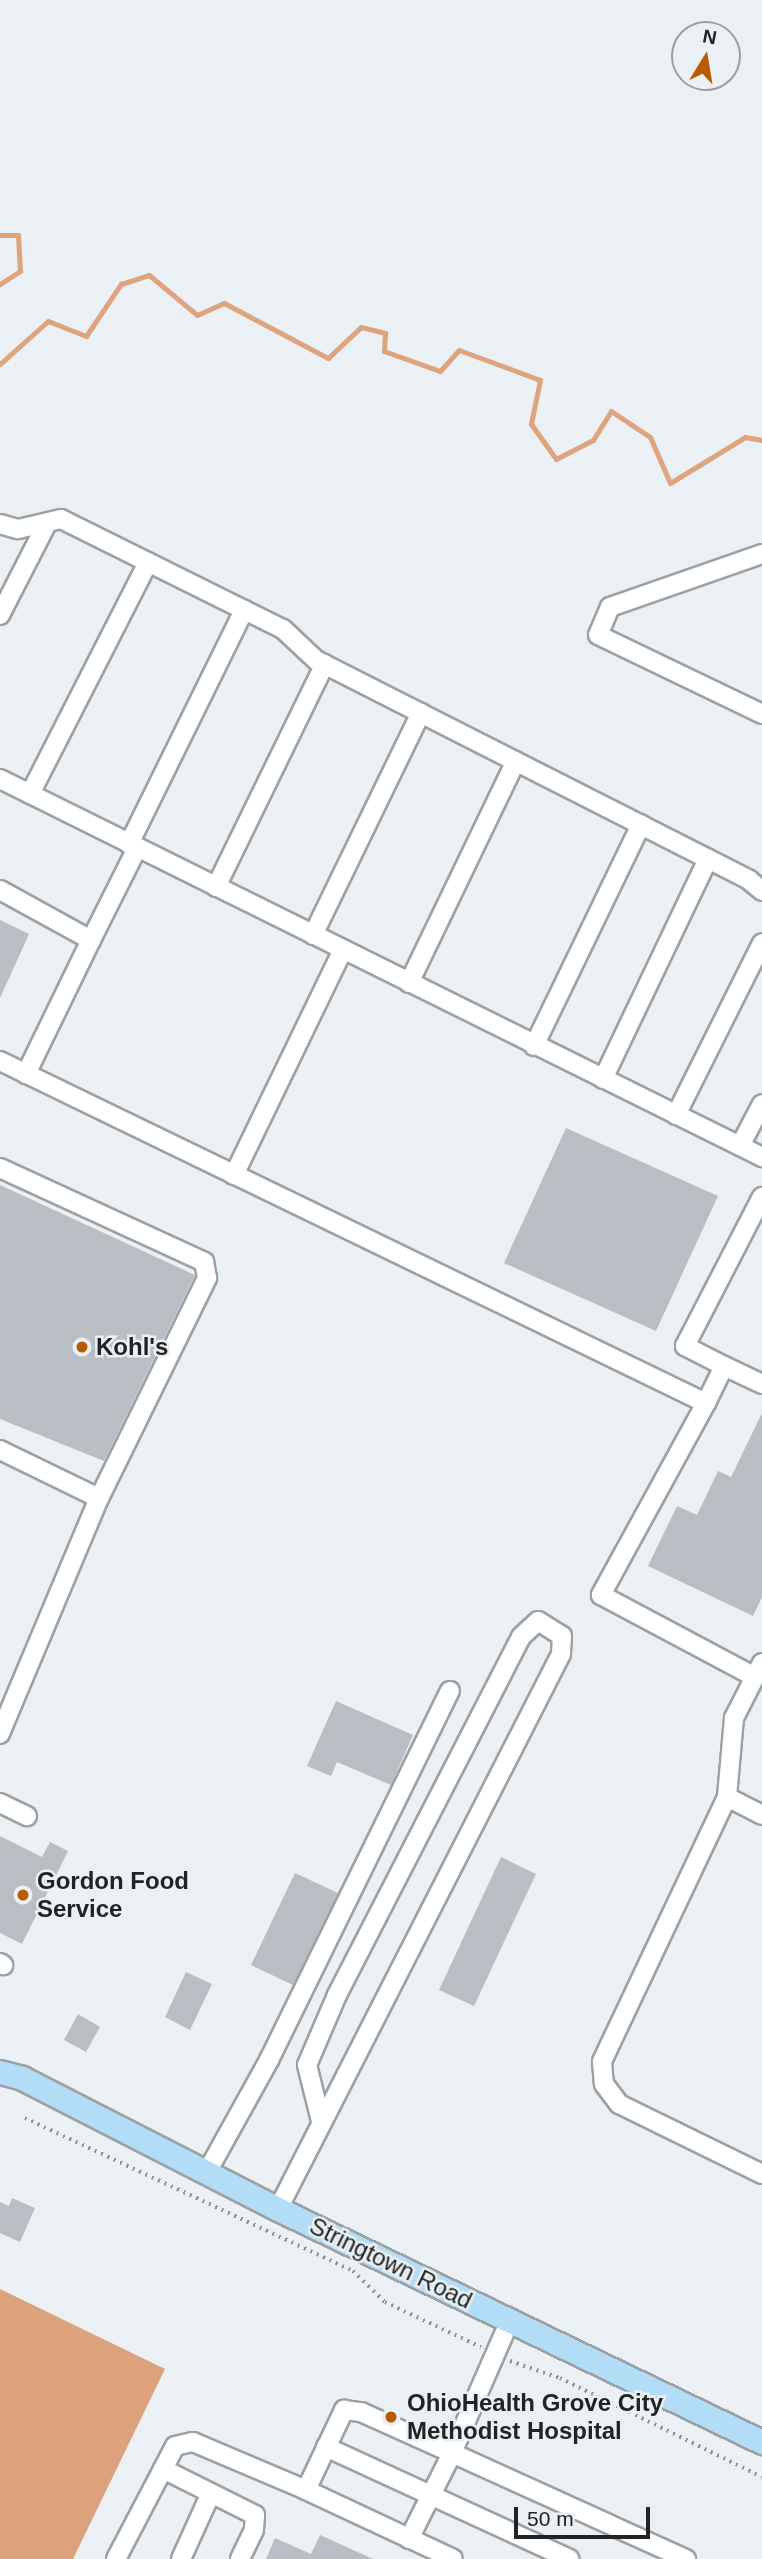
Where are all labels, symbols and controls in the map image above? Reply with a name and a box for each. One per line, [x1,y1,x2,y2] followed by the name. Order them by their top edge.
[671,21,741,91] north arrow
[701,25,718,48] text: N
[96,1333,168,1361] place label: Kohl's
[74,1339,90,1355] marker: Kohl's
[37,1867,189,1923] place label: Gordon Food Service
[15,1887,31,1903] marker: Gordon Food Service
[305,2211,477,2315] street label: Stringtown Road
[407,2389,663,2445] place label: OhioHealth Grove City Methodist Hospital
[381,2407,401,2427] marker: OhioHealth Grove City Methodist Hospital
[517,2492,654,2536] scale bar
[527,2507,574,2530] text: 50 m

